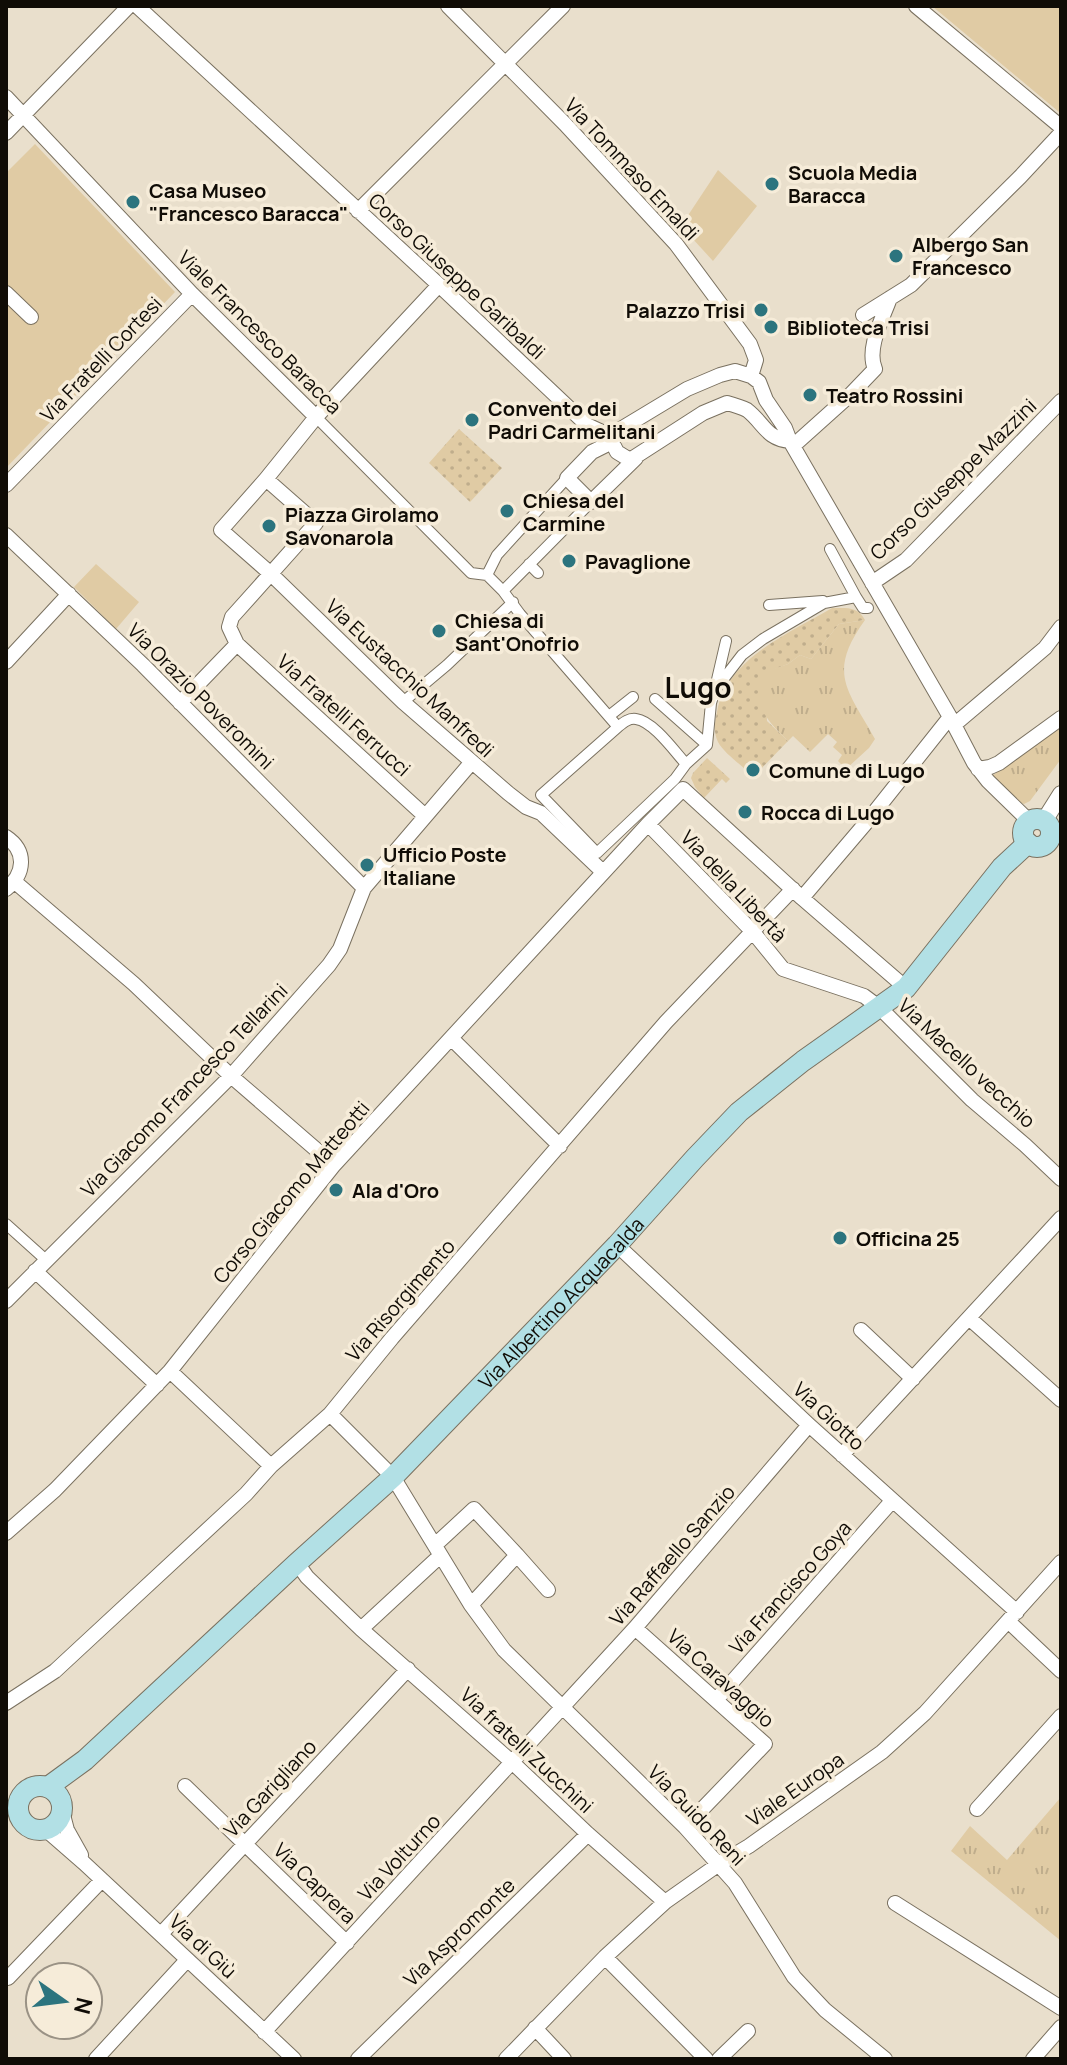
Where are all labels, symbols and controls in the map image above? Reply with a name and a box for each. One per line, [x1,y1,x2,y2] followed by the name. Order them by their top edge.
[559,92,705,246] street label: Via Tommaso Emaldi
[788,159,917,209] place label: Scuola Media Baracca
[763,175,781,193] marker: Scuola Media Baracca
[149,177,348,227] place label: Casa Museo "Francesco Baracca"
[363,187,551,365] street label: Corso Giuseppe Garibaldi
[124,193,142,211] marker: Casa Museo "Francesco Baracca"
[912,231,1029,281] place label: Albergo San Francesco
[172,244,348,420] street label: Viale Francesco Baracca
[887,247,905,265] marker: Albergo San Francesco
[34,290,168,428] street label: Via Fratelli Cortesi
[626,297,745,324] place label: Palazzo Trisi
[752,301,770,319] marker: Palazzo Trisi
[787,314,929,341] place label: Biblioteca Trisi
[762,318,780,336] marker: Biblioteca Trisi
[826,382,963,409] place label: Teatro Rossini
[801,386,819,404] marker: Teatro Rossini
[864,392,1042,566] street label: Corso Giuseppe Mazzini
[488,395,656,445] place label: Convento dei Padri Carmelitani
[463,411,481,429] marker: Convento dei Padri Carmelitani
[523,487,624,537] place label: Chiesa del Carmine
[285,501,439,551] place label: Piazza Girolamo Savonarola
[498,502,516,520] marker: Chiesa del Carmine
[260,517,278,535] marker: Piazza Girolamo Savonarola
[585,548,691,575] place label: Pavaglione
[560,552,578,570] marker: Pavaglione
[320,593,500,763] street label: Via Eustacchio Manfredi
[455,607,579,657] place label: Chiesa di Sant'Onofrio
[122,617,280,775] street label: Via Orazio Poveromini
[430,622,448,640] marker: Chiesa di Sant'Onofrio
[272,648,416,782] street label: Via Fratelli Ferrucci
[664,668,732,706] district label: Lugo
[769,757,925,784] place label: Comune di Lugo
[744,761,762,779] marker: Comune di Lugo
[761,799,894,826] place label: Rocca di Lugo
[736,803,754,821] marker: Rocca di Lugo
[675,824,793,948] street label: Via della Libertà
[383,841,506,891] place label: Ufficio Poste Italiane
[358,856,376,874] marker: Ufficio Poste Italiane
[75,977,293,1203] street label: Via Giacomo Francesco Tellarini
[892,992,1042,1134] street label: Via Macello vecchio
[207,1095,375,1289] street label: Corso Giacomo Matteotti
[352,1177,439,1204] place label: Ala d'Oro
[327,1181,345,1199] marker: Ala d'Oro
[472,1211,649,1394] street label: Via Albertino Acquacalda
[856,1225,960,1252] place label: Officina 25
[831,1229,849,1247] marker: Officina 25
[339,1233,461,1367] street label: Via Risorgimento
[787,1376,871,1456] street label: Via Giotto
[603,1479,741,1631] street label: Via Raffaello Sanzio
[723,1515,857,1659] street label: Via Francisco Goya
[662,1623,780,1733] street label: Via Caravaggio
[455,1681,599,1819] street label: Via fratelli Zucchini
[218,1733,322,1843] street label: Via Garigliano
[741,1746,849,1832] street label: Viale Europa
[642,1759,752,1871] street label: Via Guido Reni
[352,1808,446,1906] street label: Via Volturno
[268,1837,362,1929] street label: Via Caprera
[397,1872,521,1992] street label: Via Aspromonte
[164,1908,242,1984] street label: Via di Giù
[24,1961,104,2041] north arrow
[67,1995,100,2017] text: N

